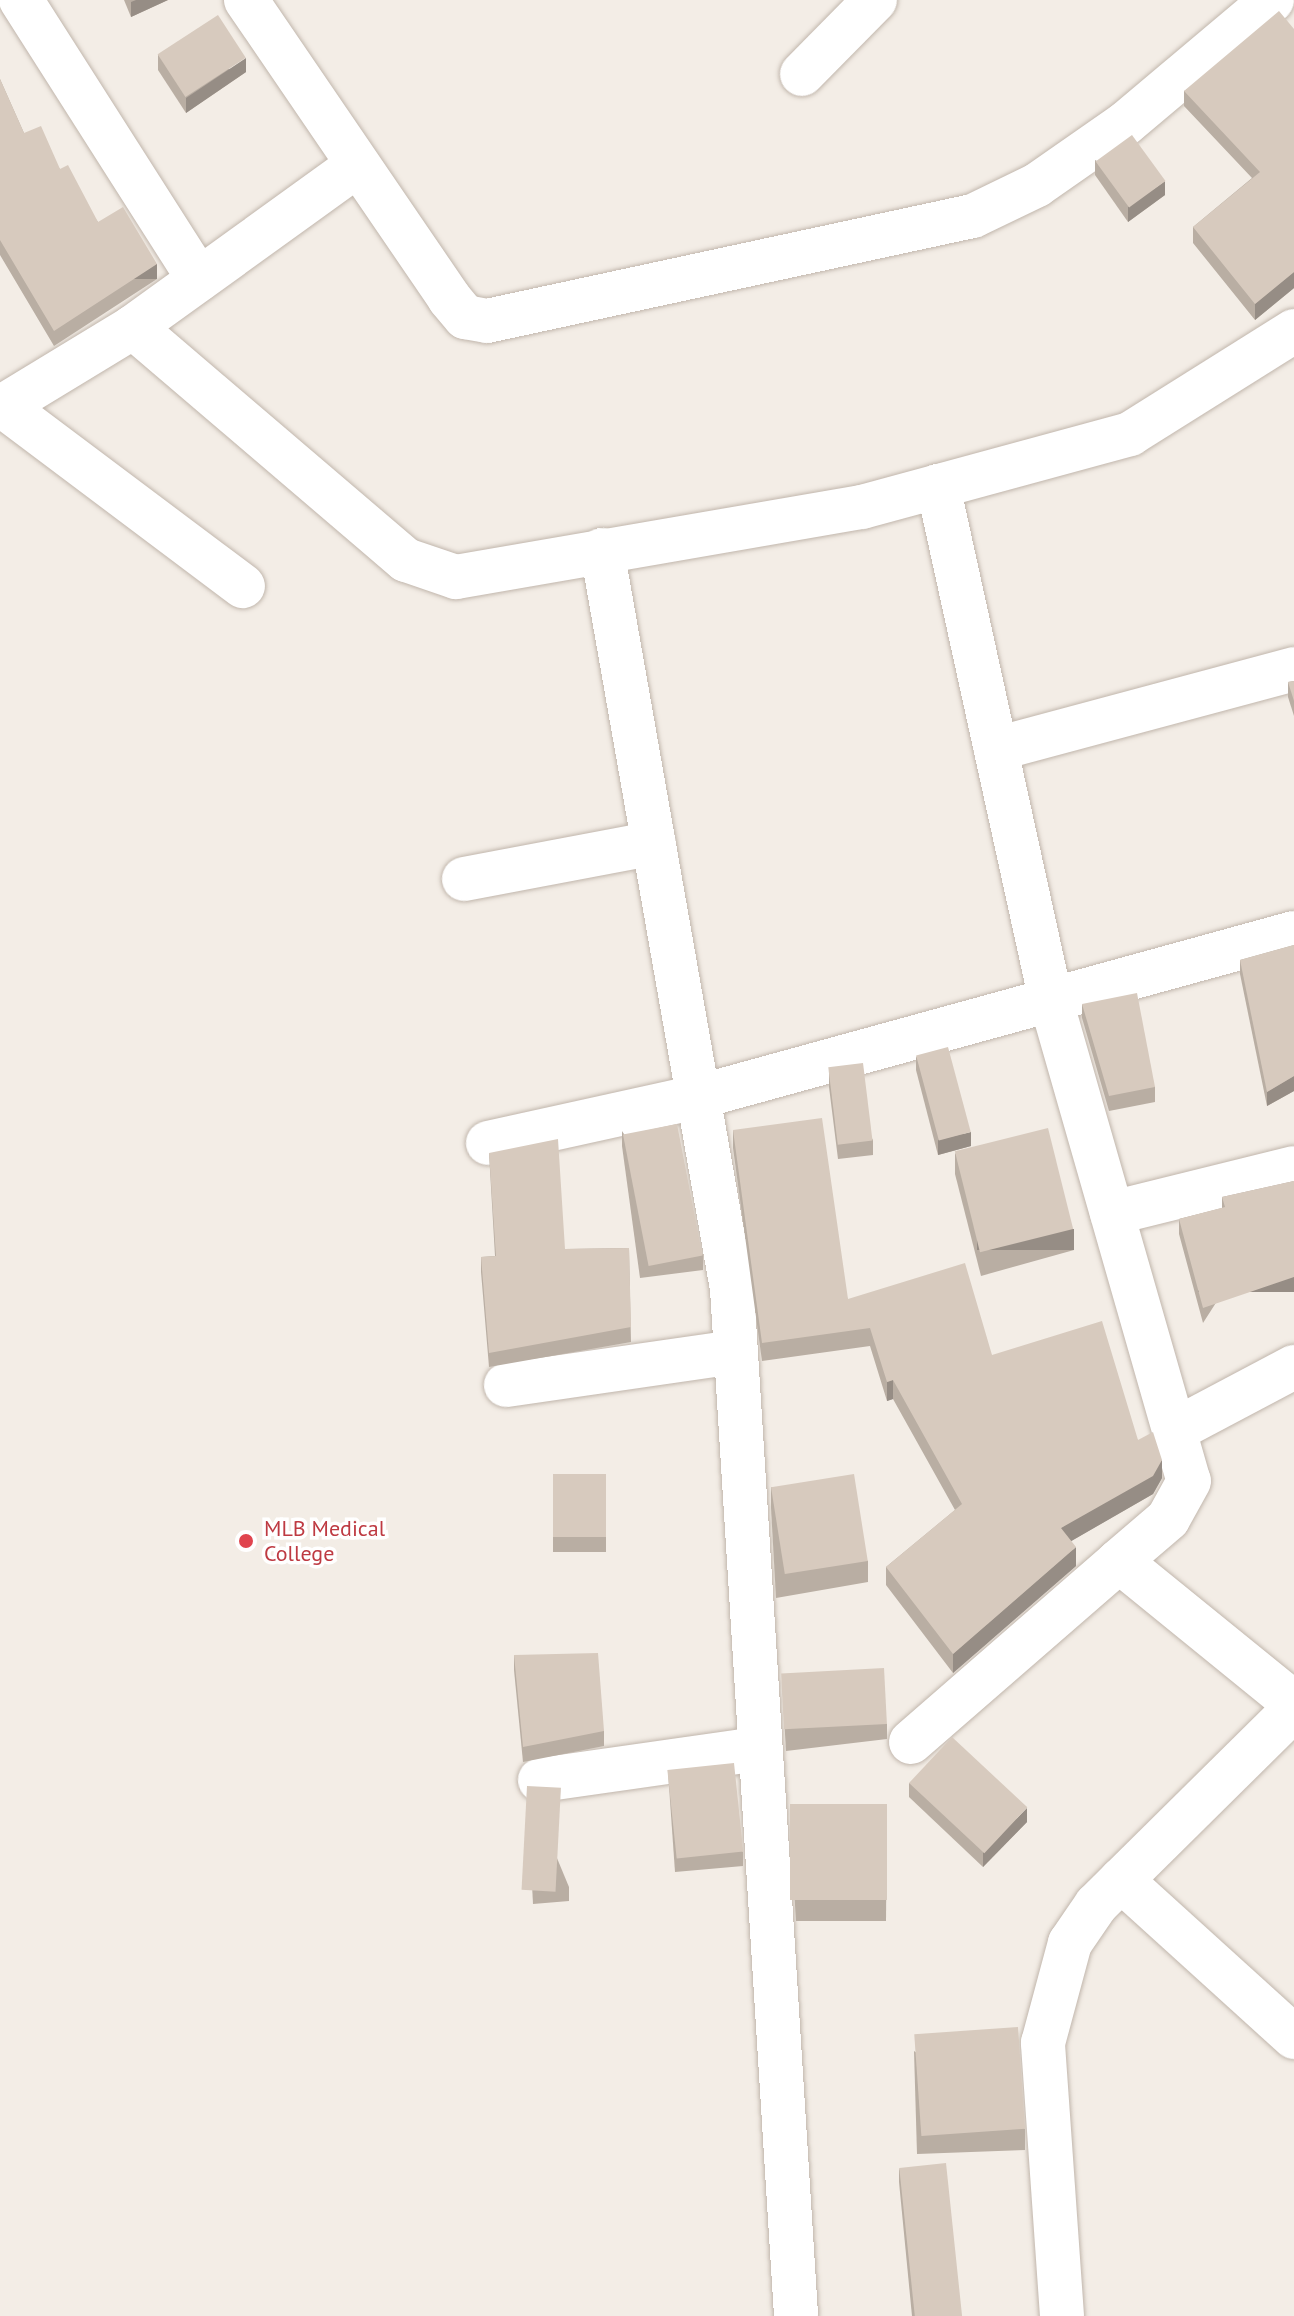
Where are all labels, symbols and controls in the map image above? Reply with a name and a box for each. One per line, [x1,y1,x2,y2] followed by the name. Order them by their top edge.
[264,1515,385,1566] place label: MLB Medical College
[235,1530,257,1552] marker: MLB Medical College

